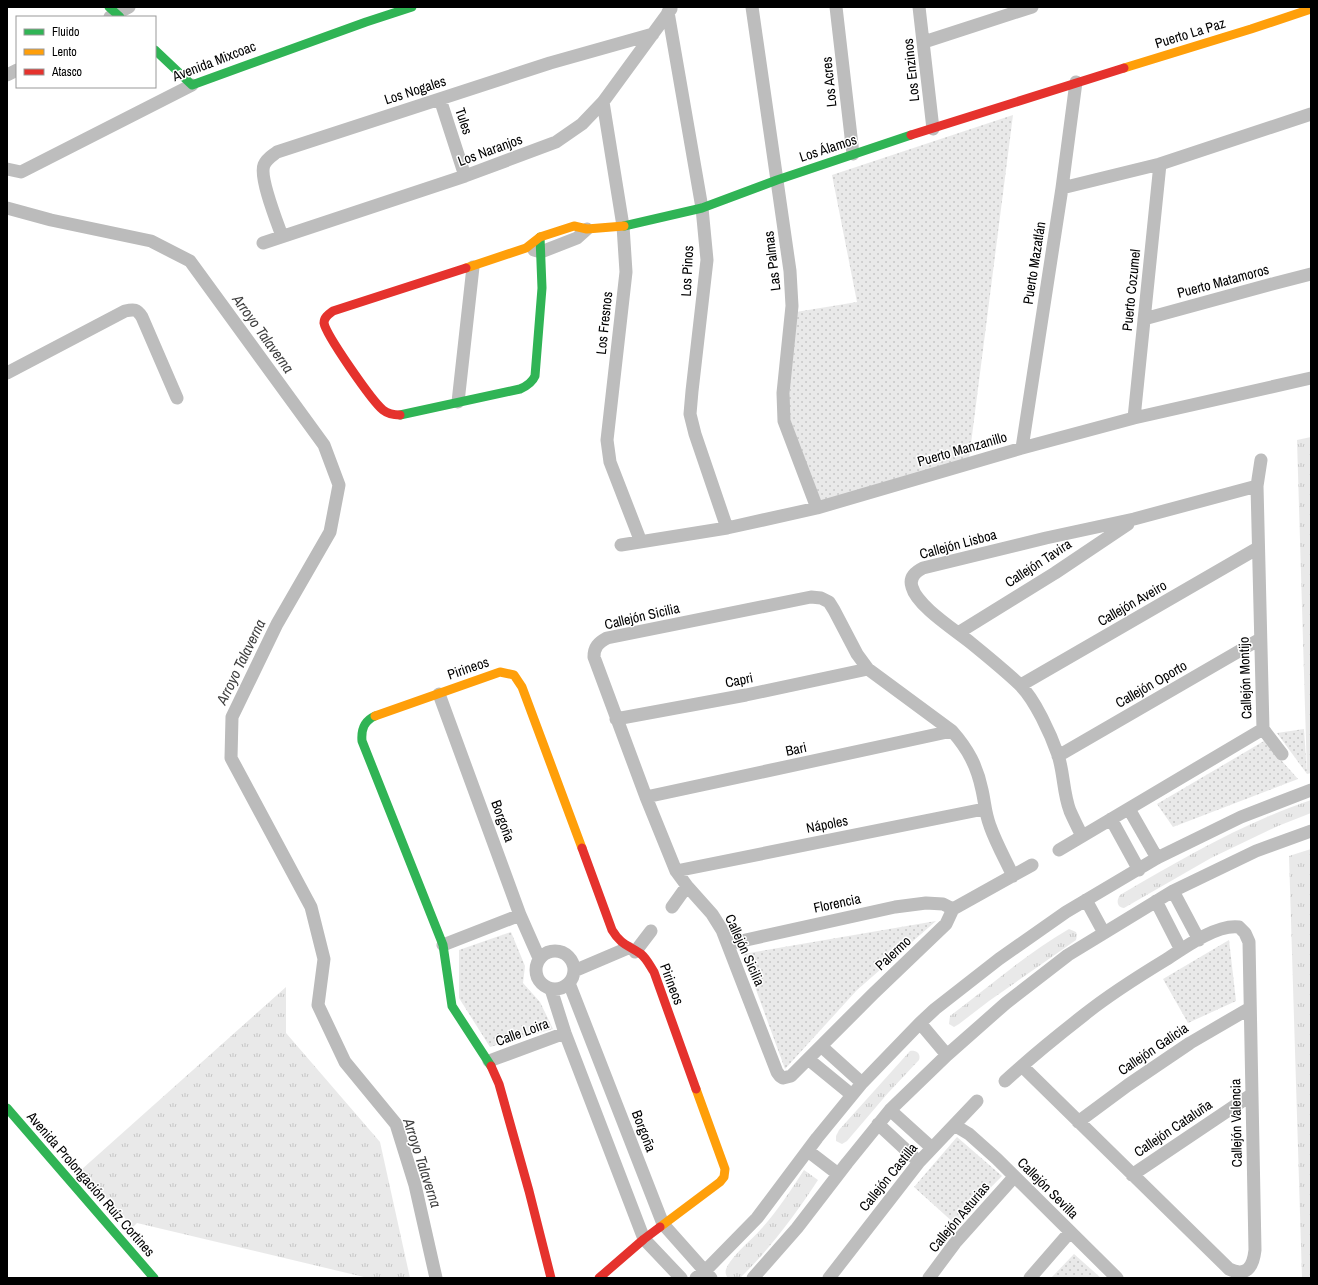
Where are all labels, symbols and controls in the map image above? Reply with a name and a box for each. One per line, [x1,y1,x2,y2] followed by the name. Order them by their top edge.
[1153,14,1228,52] street label: Puerto La Paz
[16,16,156,88] legend
[52,24,79,40] text: Fluido
[169,37,258,86] street label: Avenida Mixcoac
[899,37,923,102] street label: Los Enzinos
[52,44,77,60] text: Lento
[817,56,841,108] street label: Los Acres
[51,64,82,80] text: Atasco
[382,72,448,108] street label: Los Nogales
[451,105,477,137] street label: Tules
[455,130,525,170] street label: Los Naranjos
[797,130,859,166] street label: Los Álamos
[1019,220,1049,306] street label: Puerto Mazatlán
[759,230,785,292] street label: Las Palmas
[677,245,697,297] street label: Los Pinos
[1118,248,1144,332] street label: Puerto Cozumel
[1175,260,1271,302] street label: Puerto Matamoros
[227,289,299,377] water label: Arroyo Talaverna
[592,290,616,355] street label: Los Fresnos
[915,428,1009,470] street label: Puerto Manzanillo
[917,525,999,563] street label: Callejón Lisboa
[1001,534,1075,591] street label: Callejón Tavira
[1094,576,1170,630] street label: Callejón Aveiro
[603,598,682,633] street label: Callejón Sicilia
[210,616,270,709] water label: Arroyo Talaverna
[1235,637,1255,719] street label: Callejón Montijo
[445,652,491,683] street label: Pirineos
[1112,656,1190,712] street label: Callejón Oporto
[724,668,754,692] street label: Capri
[784,738,808,760] street label: Bari
[487,798,519,845] street label: Borgoña
[805,811,850,837] street label: Nápoles
[812,889,863,917] street label: Florencia
[721,911,769,989] street label: Callejón Sicilia
[871,932,915,974] street label: Palermo
[656,961,688,1007] street label: Pirineos
[493,1014,552,1050] street label: Calle Loira
[1114,1019,1192,1079] street label: Callejón Galicia
[1226,1078,1246,1167] street label: Callejón Valencia
[1130,1095,1216,1161] street label: Callejón Cataluña
[22,1107,159,1260] street label: Avenida Prolongación Ruíz Cortines
[628,1108,660,1155] street label: Borgoña
[398,1115,447,1210] water label: Arroyo Talaverna
[855,1139,921,1215] street label: Callejón Castilla
[1014,1154,1083,1223] street label: Callejón Sevilla
[924,1178,994,1256] street label: Callejón Asturias

